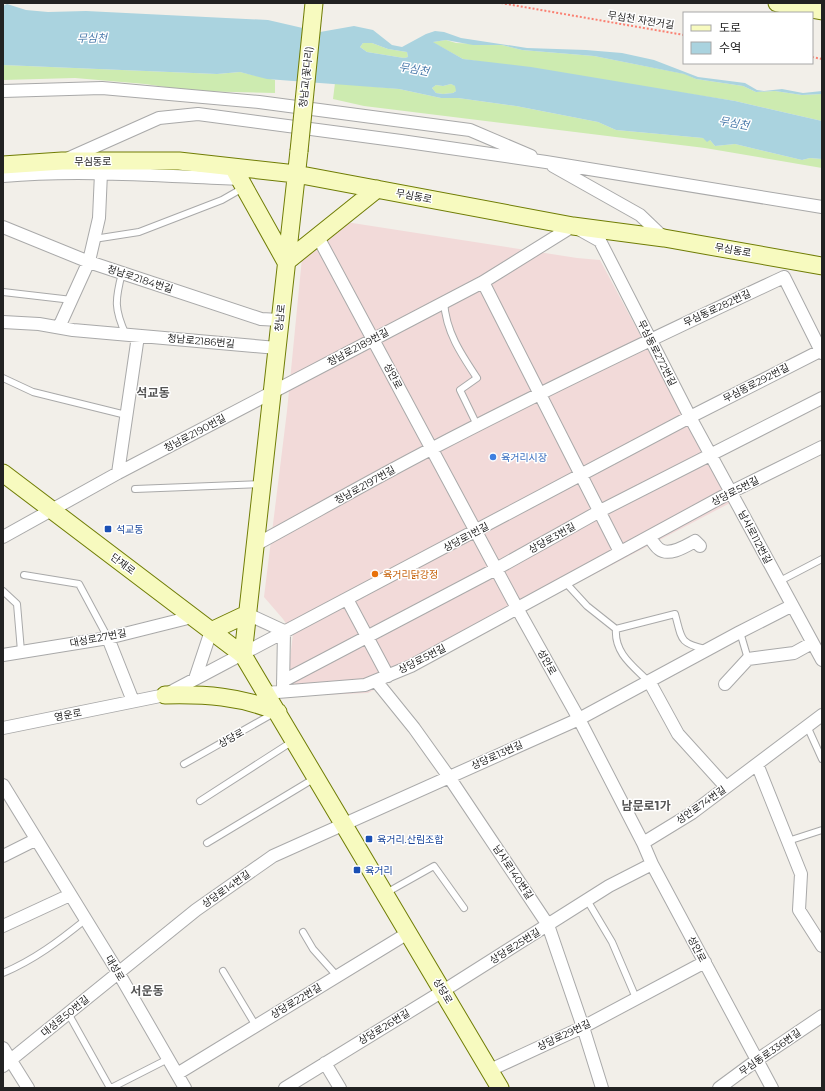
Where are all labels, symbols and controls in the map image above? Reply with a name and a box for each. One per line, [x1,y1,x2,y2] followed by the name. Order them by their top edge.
[607,8,675,32] street label: 무심천 자전거길
[683,12,813,64] legend
[719,20,741,35] text: 도로
[77,31,109,45] water label: 무심천
[719,40,741,55] text: 수역
[296,46,316,108] street label: 청남교(꽃다리)
[398,59,432,79] water label: 무심천
[718,113,752,133] water label: 무심천
[75,155,111,168] street label: 무심동로
[395,186,433,206] street label: 무심동로
[714,240,752,260] street label: 무심동로
[106,262,174,296] street label: 청남로2184번길
[681,287,753,329] street label: 무심동로282번길
[272,304,288,332] street label: 청남로
[635,318,679,388] street label: 무심동로272번길
[325,325,391,369] street label: 청남로2189번길
[167,332,235,350] street label: 청남로2186번길
[381,361,405,391] street label: 성안로
[721,361,791,405] street label: 무심동로292번길
[136,385,170,400] district label: 석교동
[162,411,228,455] street label: 청남로2190번길
[501,451,547,464] place label: 육거리시장
[488,452,498,462] marker: 육거리시장
[332,463,398,507] street label: 청남로2197번길
[709,473,761,509] street label: 상당로5번길
[735,508,775,566] street label: 남사로112번길
[441,520,491,554] street label: 상당로1번길
[526,520,578,556] street label: 상당로3번길
[116,523,144,536] place label: 석교동
[103,524,113,534] marker: 석교동
[108,551,138,577] street label: 단재로
[383,568,438,581] place label: 육거리닭강정
[370,569,380,579] marker: 육거리닭강정
[69,626,127,650] street label: 대성로27번길
[396,641,448,677] street label: 상당로5번길
[535,647,559,677] street label: 성안로
[53,706,83,724] street label: 영운로
[216,726,246,750] street label: 상당로
[469,738,525,772] street label: 상당로13번길
[674,783,728,827] street label: 성안로74번길
[622,798,670,813] district label: 남문로1가
[377,833,444,846] place label: 육거리.산림조합
[364,834,374,844] marker: 육거리.산림조합
[490,842,536,902] street label: 남사로140번길
[365,864,393,877] place label: 육거리
[352,865,362,875] marker: 육거리
[199,868,253,910] street label: 상당로14번길
[487,925,543,967] street label: 상당로25번길
[685,934,709,964] street label: 성안로
[102,953,128,983] street label: 대성로
[430,976,456,1006] street label: 상당로
[268,981,324,1021] street label: 상당로22번길
[130,983,164,998] district label: 서운동
[38,993,92,1039] street label: 대성로50번길
[356,1007,412,1047] street label: 상당로26번길
[535,1017,593,1053] street label: 상당로29번길
[737,1026,803,1078] street label: 무심동로336번길

